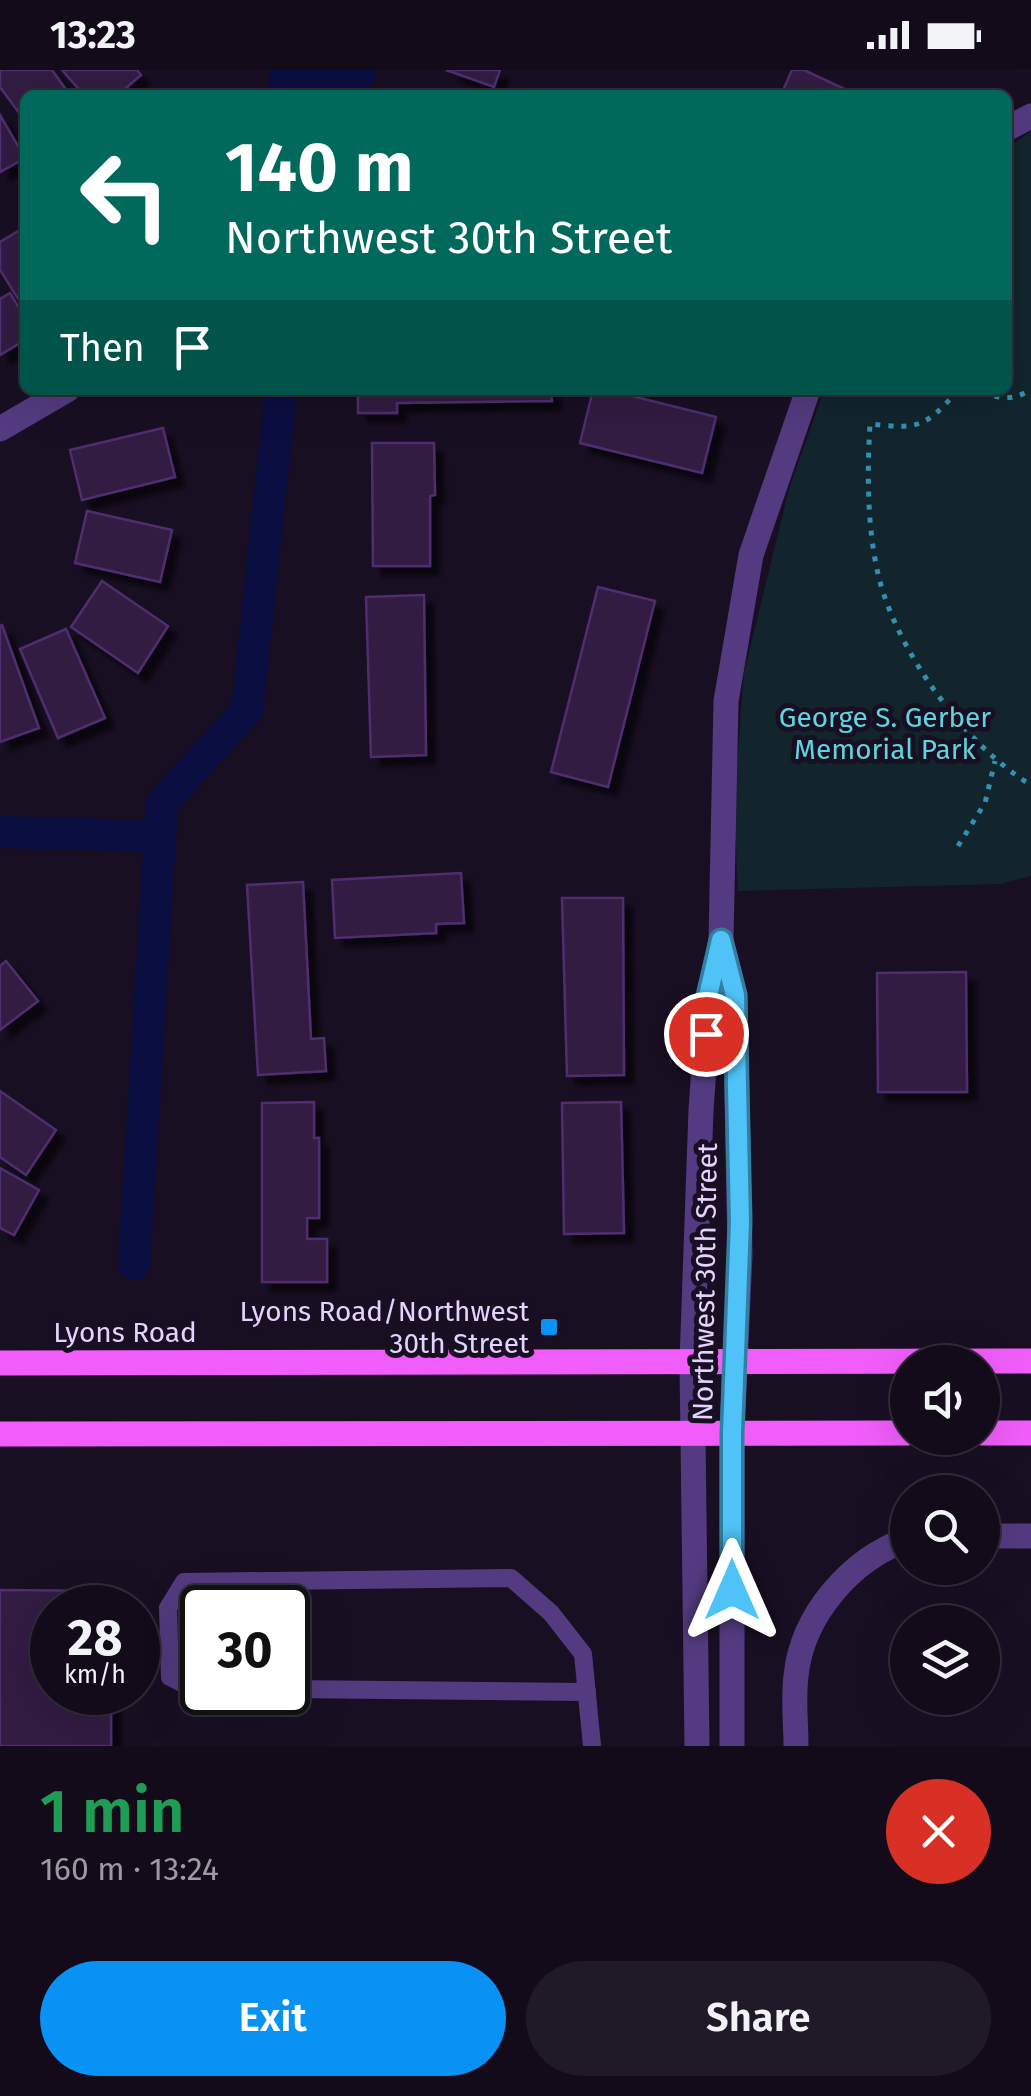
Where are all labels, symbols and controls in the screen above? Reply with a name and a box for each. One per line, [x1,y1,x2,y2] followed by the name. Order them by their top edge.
[50,12,136,58] text: 13:23
[225,126,414,210] text: 140 m
[60,130,190,260] icon: left
[225,211,672,265] text: Northwest 30th Street
[165,320,220,375] icon: arrive
[60,325,145,371] text: Then
[779,701,991,766] park label: George S. Gerber Memorial Park
[664,992,749,1077] pin
[679,1007,734,1062] icon: arrive
[686,1142,724,1421] street label: Northwest 30th Street
[240,1295,530,1360] place label: Lyons Road/Northwest 30th Street
[53,1316,197,1349] street label: Lyons Road
[538,1316,560,1338] marker: Lyons Road/Northwest 30th Street
[890,1345,1000,1715] map controls
[890,1345,1000,1455] button: sound
[890,1475,1000,1585] button: search
[680,1538,784,1642] position arrow
[180,1585,310,1715] speed limit sign: 30
[890,1605,1000,1715] button: layers
[68,1608,122,1668] text: 28
[64,1660,126,1690] text: km/h
[40,1776,185,1848] text: 1 min
[886,1779,991,1884] button: close
[40,1850,219,1888] text: 160 m · 13:24
[40,1961,506,2076] button: Exit
[526,1961,991,2076] button: Share

